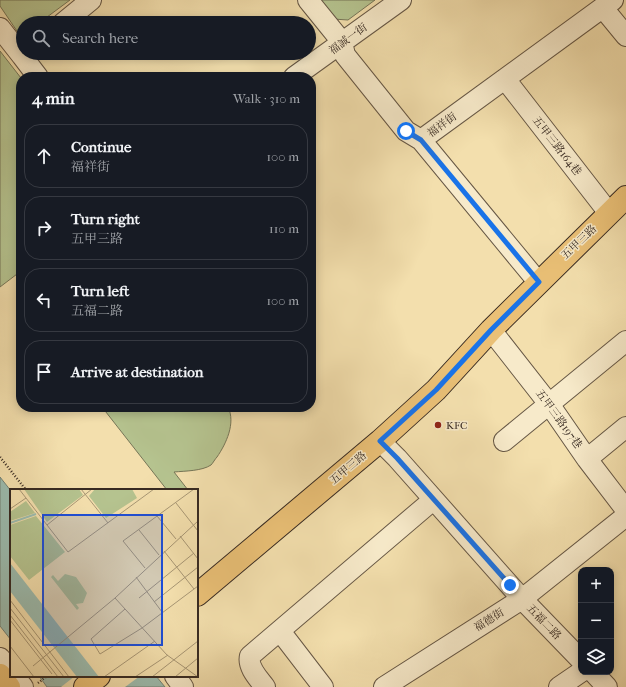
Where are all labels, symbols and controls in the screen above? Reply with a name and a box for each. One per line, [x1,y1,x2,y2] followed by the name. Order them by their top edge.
[16,16,316,60] search box
[326,21,370,57] street label: 福誠一街
[30,27,52,49] icon: search
[62,29,138,47] text: Search here
[32,88,75,108] text: 4 min
[233,91,300,106] text: Walk · 310 m
[425,110,459,140] street label: 福祥街
[530,114,584,178] street label: 五甲三路164巷
[397,122,415,140] route start
[71,138,131,156] text: Continue
[33,145,55,167] icon: ahead
[266,149,299,164] text: 100 m
[71,159,110,174] text: 福祥街
[71,210,140,228] text: Turn right
[33,217,55,239] icon: right
[269,221,299,236] text: 110 m
[559,222,599,262] street label: 五甲三路
[71,231,123,246] text: 五甲三路
[71,282,129,300] text: Turn left
[33,289,55,311] icon: left
[266,293,299,308] text: 100 m
[71,303,123,318] text: 五福二路
[33,361,55,383] icon: arrive
[71,363,203,381] text: Arrive at destination
[533,387,585,451] street label: 五甲三路197巷
[446,419,467,432] place label: KFC
[433,420,443,430] marker: KFC
[327,449,369,487] street label: 五甲三路
[10,489,198,677] inset map
[578,567,614,675] map controls
[578,567,614,603] button: +
[501,576,519,594] route end
[524,602,564,642] street label: 五福二路
[578,603,614,639] button: −
[472,606,506,634] street label: 福德街
[578,639,614,675] button: layers

